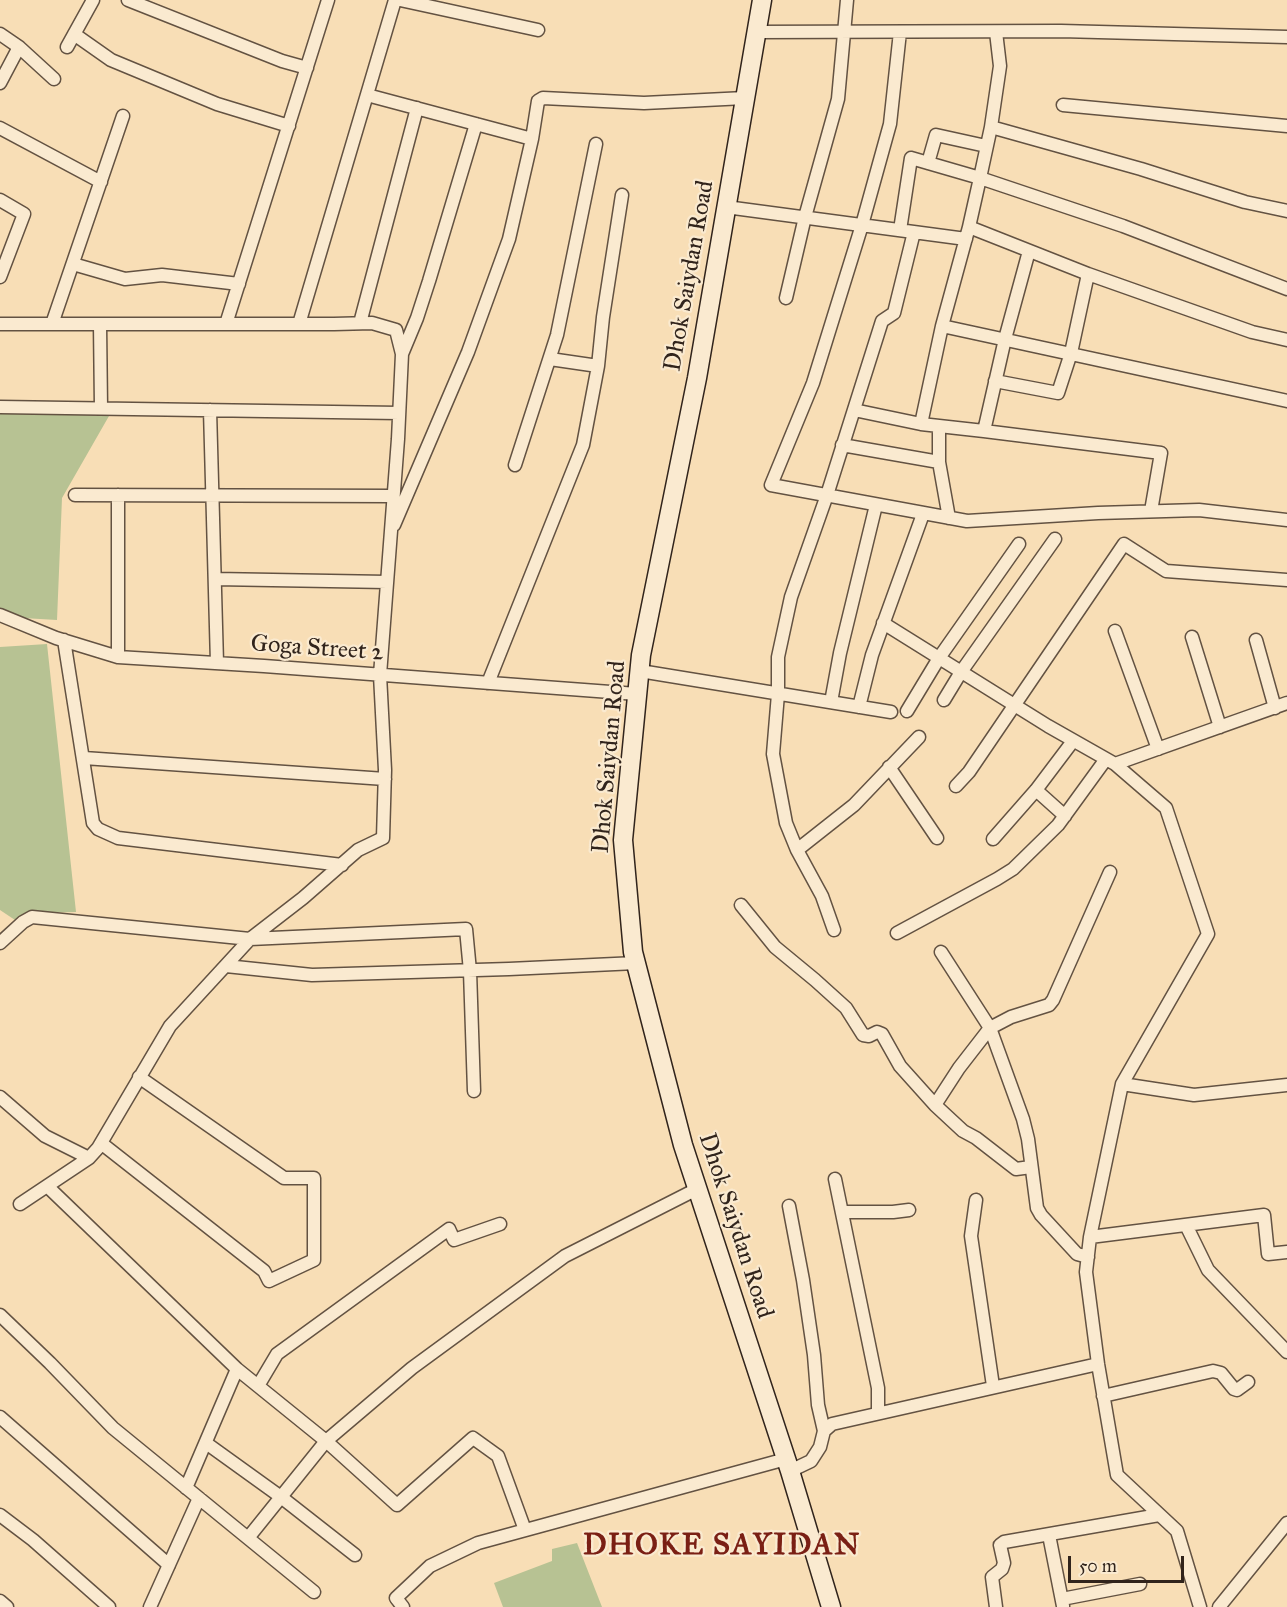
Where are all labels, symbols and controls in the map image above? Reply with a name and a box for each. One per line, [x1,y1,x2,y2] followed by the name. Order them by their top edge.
[659,178,721,374] street label: Dhok Saiydan Road
[250,630,384,668] street label: Goga Street 2
[587,660,633,854] street label: Dhok Saiydan Road
[691,1130,779,1322] street label: Dhok Saiydan Road
[583,1529,861,1565] district label: DHOKE SAYIDAN
[1071,1544,1186,1582] scale bar
[1079,1555,1117,1577] text: 50 m

